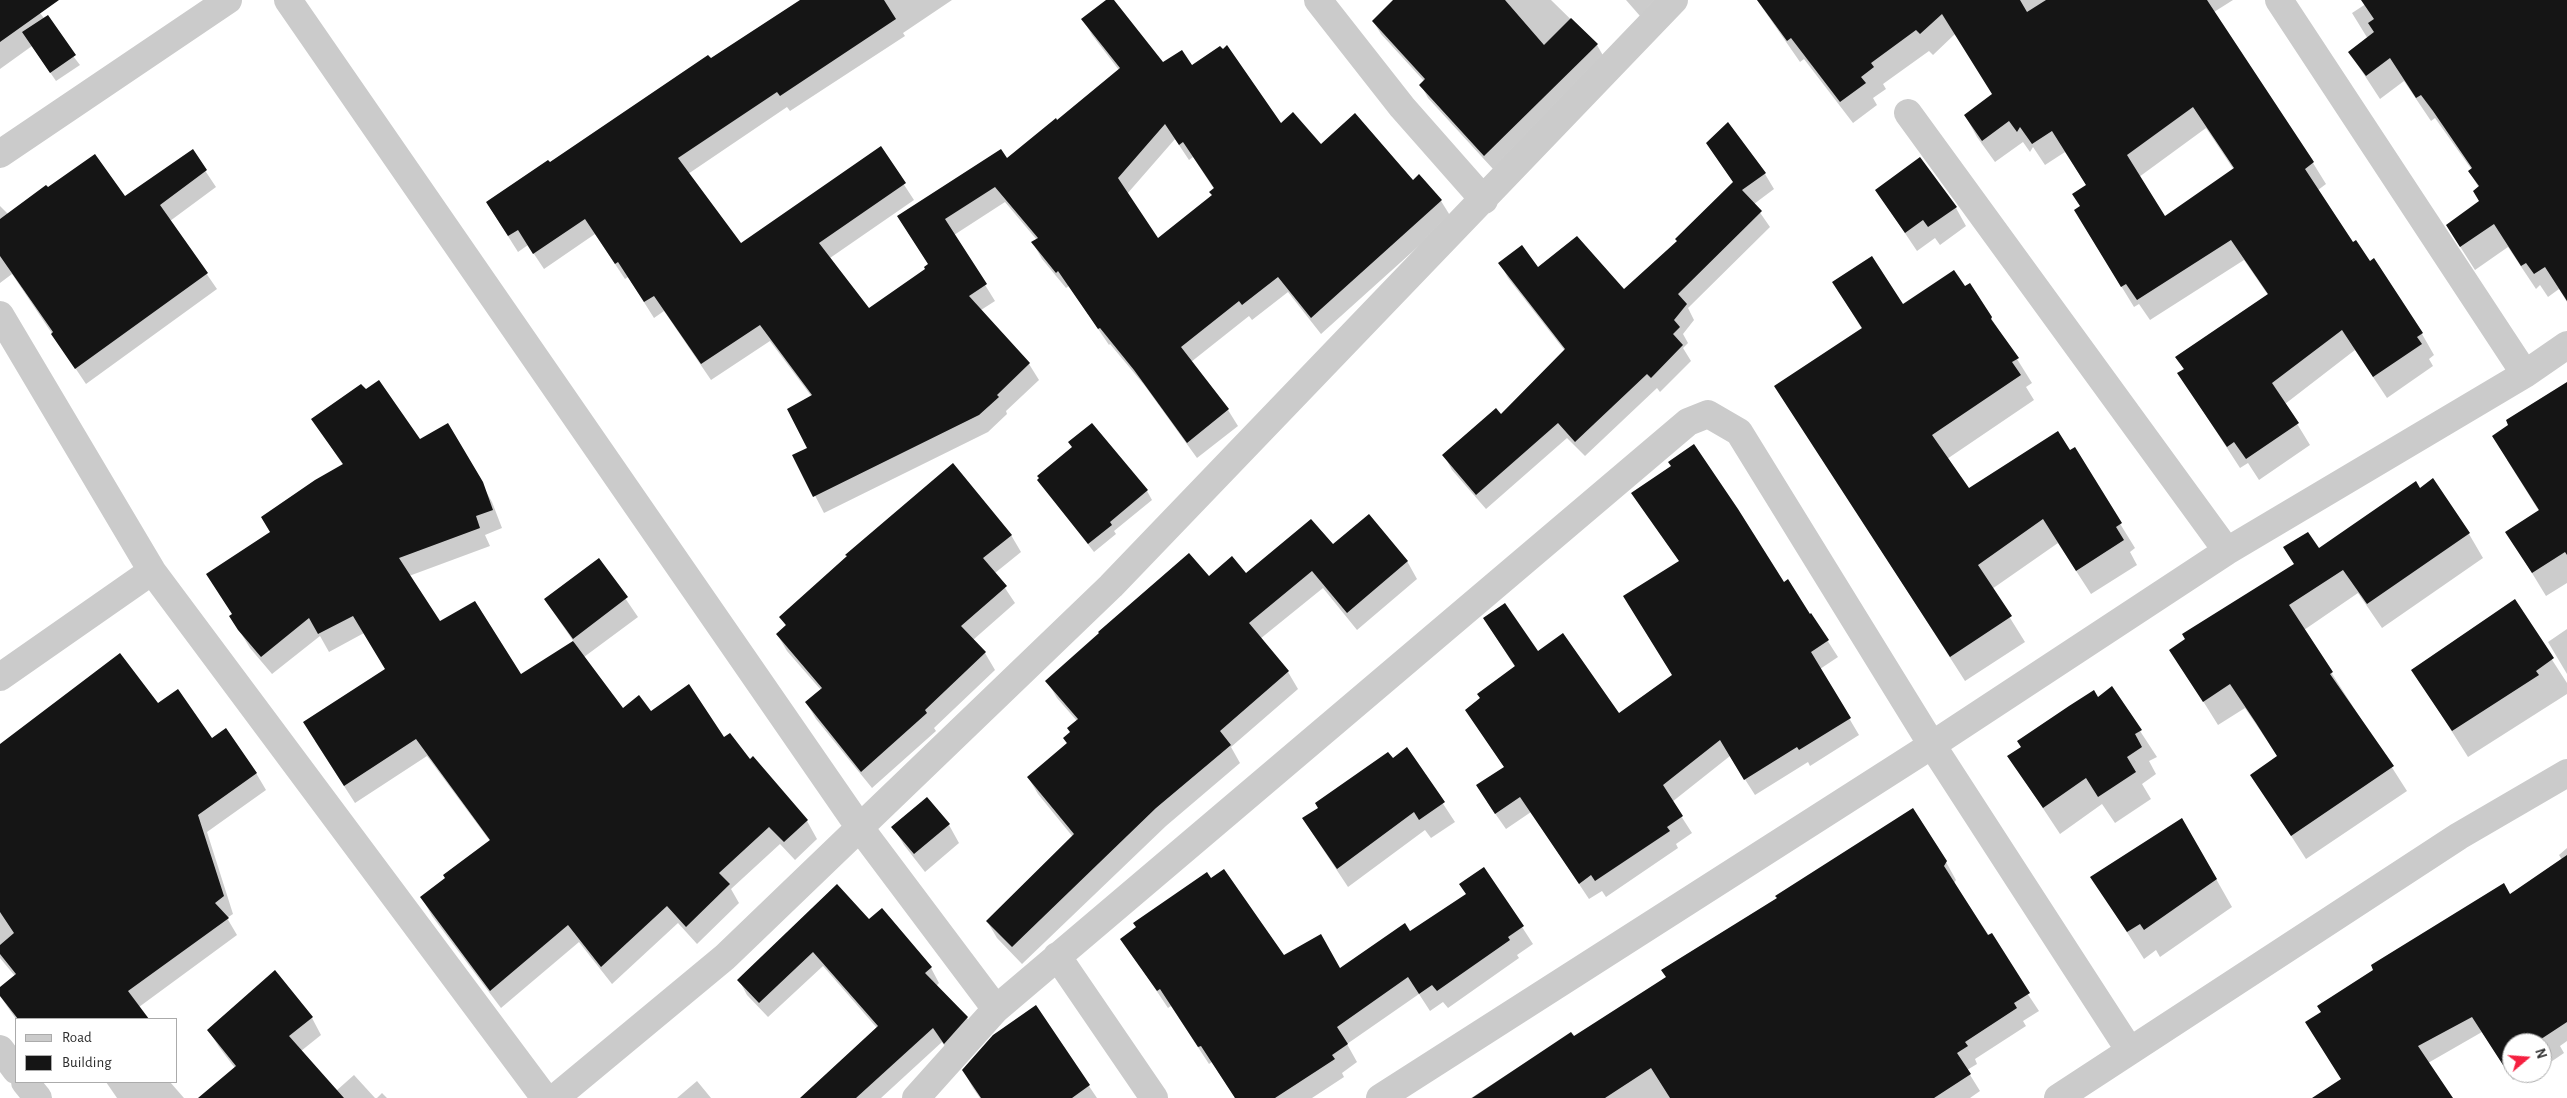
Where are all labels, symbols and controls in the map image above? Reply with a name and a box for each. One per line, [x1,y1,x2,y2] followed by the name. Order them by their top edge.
[15,1018,178,1083] legend
[62,1030,92,1045] text: Road
[2502,1033,2552,1083] north arrow
[2532,1047,2548,1060] text: N
[62,1055,112,1070] text: Building

